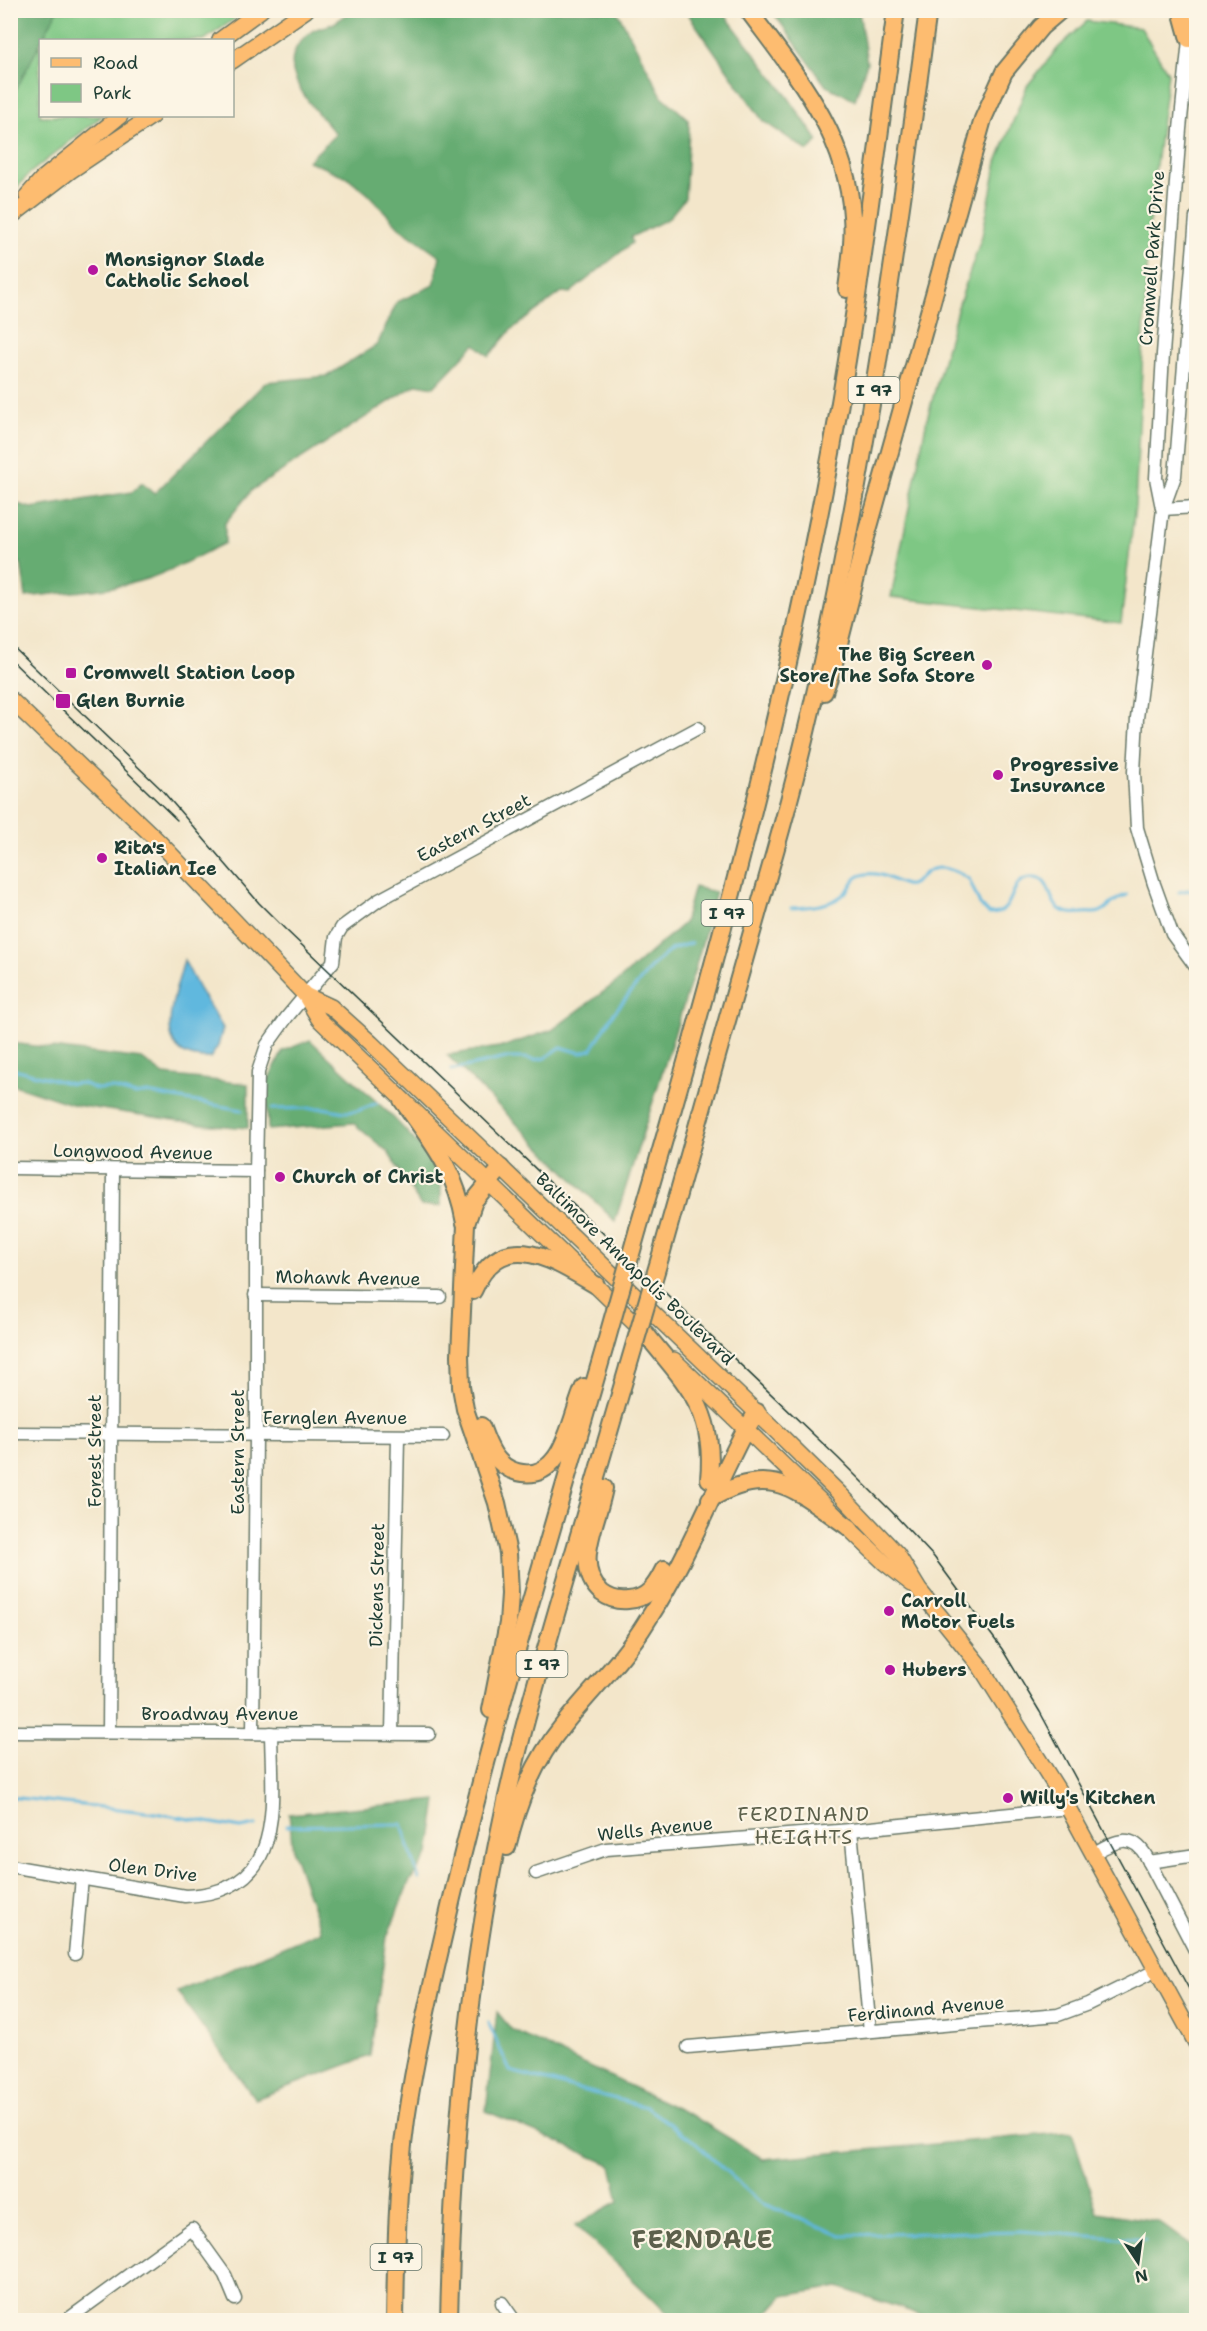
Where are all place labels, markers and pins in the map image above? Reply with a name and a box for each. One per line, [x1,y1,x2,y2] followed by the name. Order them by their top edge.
[105,248,265,293] place label: Monsignor Slade Catholic School
[86,263,100,277] marker: Monsignor Slade Catholic School
[780,643,975,688] place label: The Big Screen Store/The Sofa Store
[980,658,994,672] marker: The Big Screen Store/The Sofa Store
[83,661,295,685] place label: Cromwell Station Loop
[64,666,78,680] marker: Cromwell Station Loop
[76,689,185,713] place label: Glen Burnie
[54,692,72,710] marker: Glen Burnie
[1010,753,1119,798] place label: Progressive Insurance
[991,768,1005,782] marker: Progressive Insurance
[114,836,217,881] place label: Rita's Italian Ice
[95,851,109,865] marker: Rita's Italian Ice
[292,1165,443,1189] place label: Church of Christ
[273,1170,287,1184] marker: Church of Christ
[901,1589,1015,1634] place label: Carroll Motor Fuels
[882,1604,896,1618] marker: Carroll Motor Fuels
[902,1658,967,1682] place label: Hubers
[883,1663,897,1677] marker: Hubers
[1020,1786,1155,1810] place label: Willy's Kitchen
[1001,1791,1015,1805] marker: Willy's Kitchen

